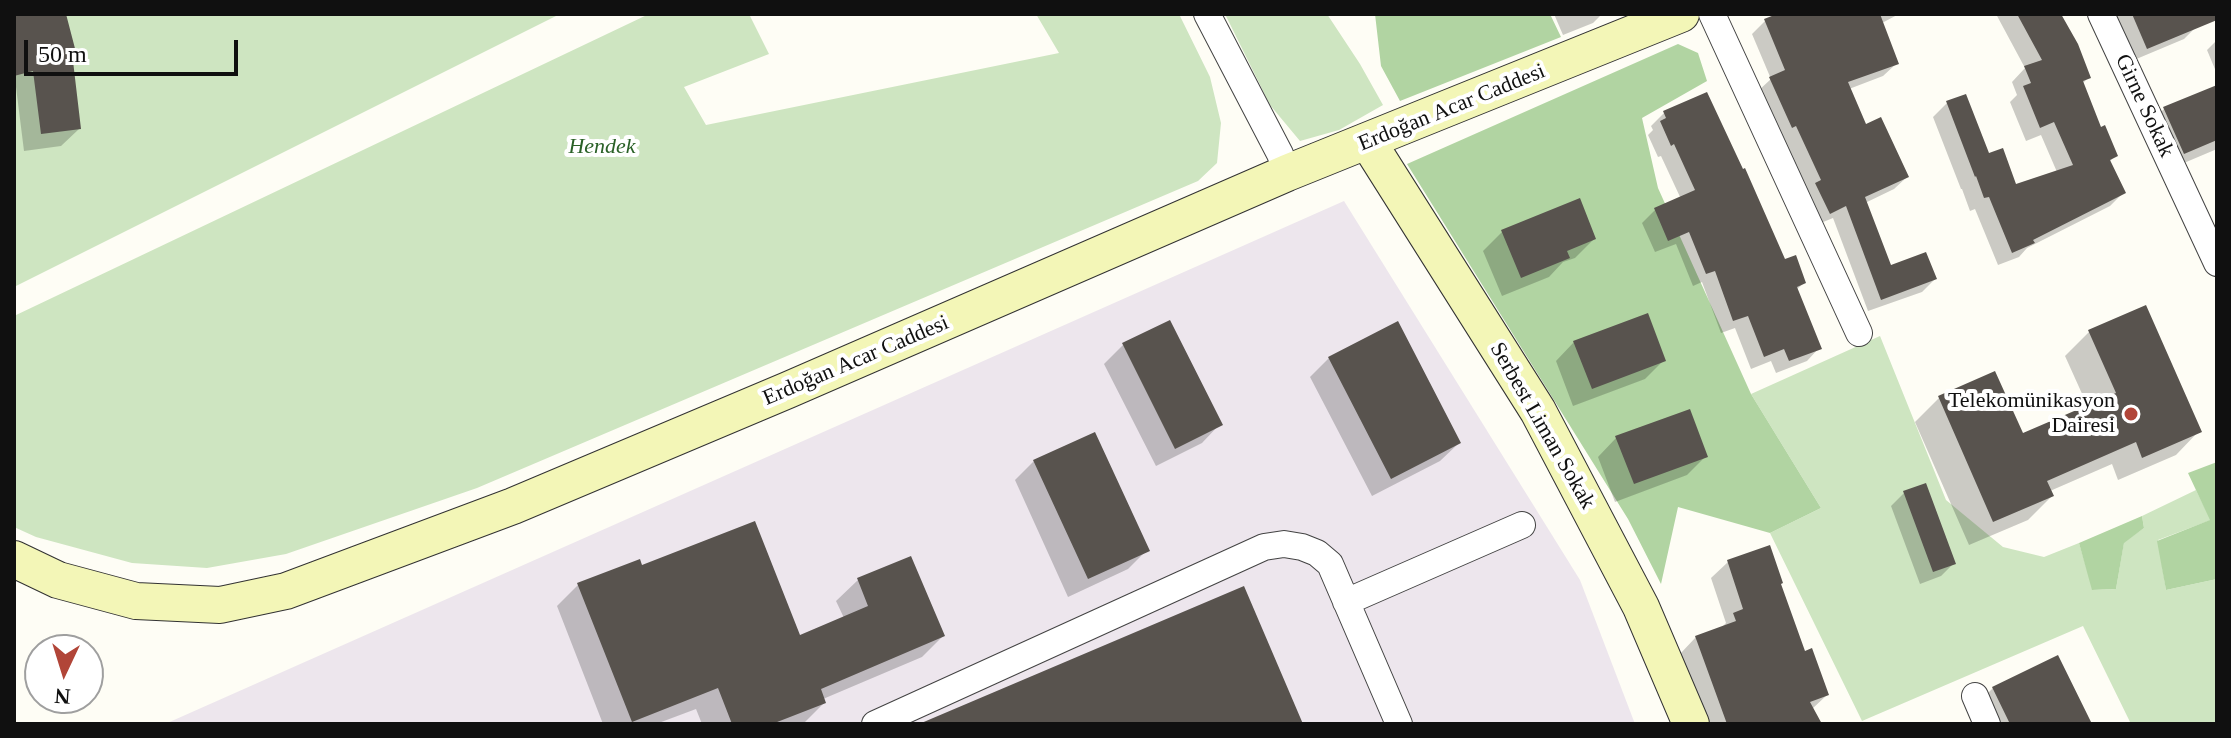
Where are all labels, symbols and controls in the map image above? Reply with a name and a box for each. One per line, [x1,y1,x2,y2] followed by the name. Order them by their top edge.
[28,24,242,74] scale bar
[38,41,87,67] text: 50 m
[2109,50,2179,162] street label: Girne Sokak
[1355,58,1549,158] street label: Erdoğan Acar Caddesi
[568,134,636,160] park label: Hendek
[759,310,953,412] street label: Erdoğan Acar Caddesi
[1484,338,1600,514] street label: Serbest Liman Sokak
[1948,388,2115,440] place label: Telekomünikasyon Dairesi
[2122,405,2140,423] marker: Telekomünikasyon Dairesi
[24,634,104,714] north arrow
[54,683,71,709] text: N

